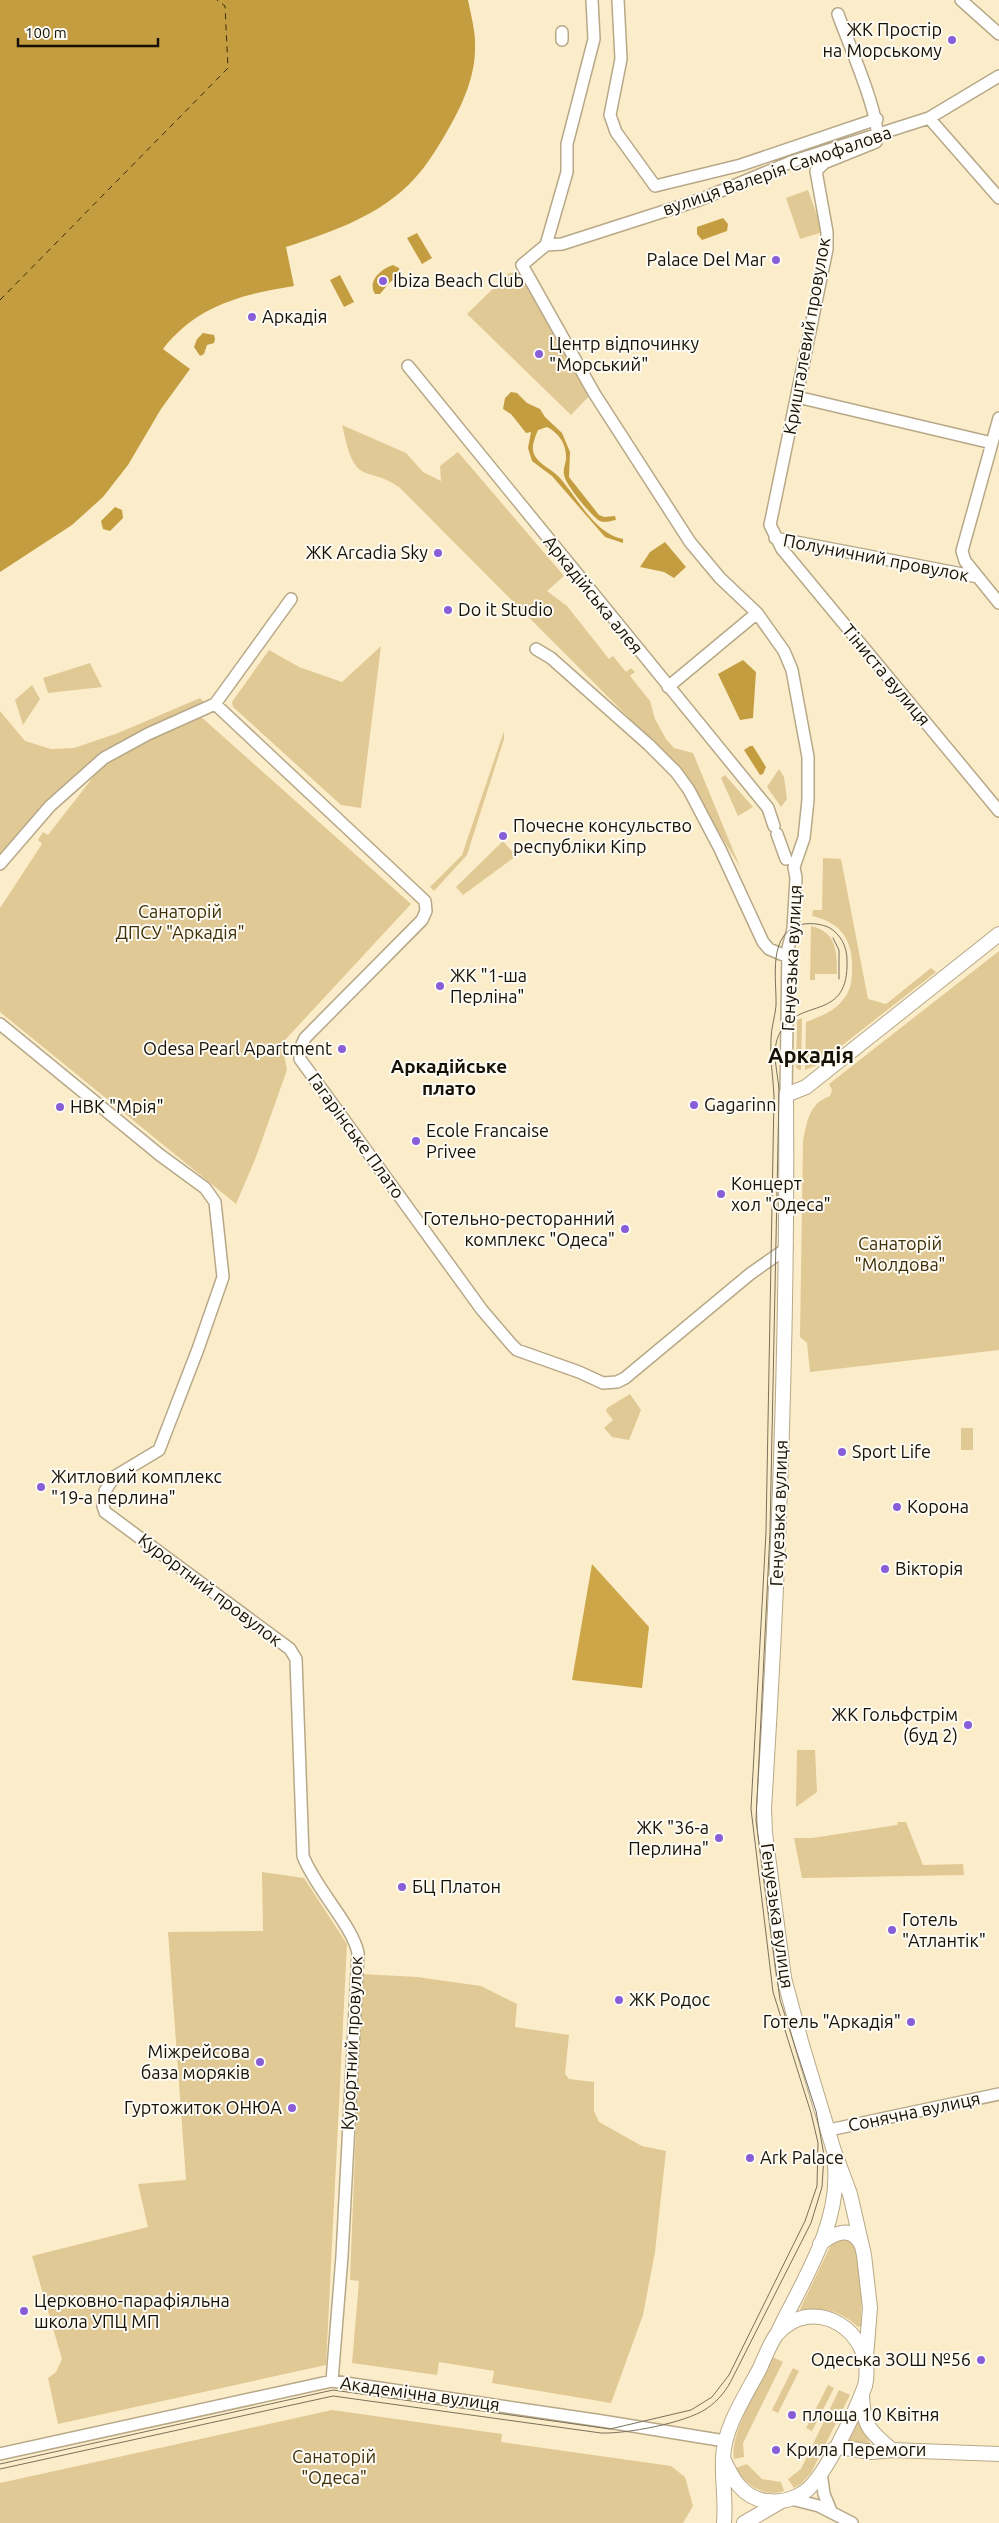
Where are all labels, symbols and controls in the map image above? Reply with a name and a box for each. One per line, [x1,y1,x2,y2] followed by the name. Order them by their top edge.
[18,15,158,47] scale bar
[823,19,942,60] place label: ЖК Простір на Морському
[25,24,67,41] text: 100 m
[946,34,958,46] marker: ЖК Простір на Морському
[660,121,894,219] street label: вулиця Валерія Самофалова
[779,236,833,436] street label: Кришталевий провулок
[647,249,766,269] place label: Palace Del Mar
[770,254,782,266] marker: Palace Del Mar
[393,270,524,290] place label: Ibiza Beach Club
[377,275,389,287] marker: Ibiza Beach Club
[262,306,327,326] place label: Аркадія
[246,311,258,323] marker: Аркадія
[549,333,699,374] place label: Центр відпочинку "Морський"
[533,348,545,360] marker: Центр відпочинку "Морський"
[782,529,971,585] street label: Полуничний провулок
[540,531,648,657] street label: Аркадійська алея
[306,542,428,562] place label: ЖК Arcadia Sky
[432,547,444,559] marker: ЖК Arcadia Sky
[458,599,553,619] place label: Do it Studio
[442,604,454,616] marker: Do it Studio
[839,620,935,729] street label: Тіниста вулиця
[513,815,692,856] place label: Почесне консульство республіки Кіпр
[497,830,509,842] marker: Почесне консульство республіки Кіпр
[777,884,805,1032] street label: Генуезька вулиця
[115,901,245,942] park label: Санаторій ДПСУ "Аркадія"
[450,965,527,1006] place label: ЖК "1-ша Перліна"
[434,980,446,992] marker: ЖК "1-ша Перліна"
[143,1038,332,1058] place label: Odesa Pearl Apartment
[768,1042,854,1067] district label: Аркадія
[336,1043,348,1055] marker: Odesa Pearl Apartment
[391,1055,507,1099] district label: Аркадійське плато
[305,1069,409,1202] street label: Гагарінське Плато
[704,1094,777,1114] place label: Gagarinn
[70,1096,164,1116] place label: НВК "Мрія"
[688,1099,700,1111] marker: Gagarinn
[54,1101,66,1113] marker: НВК "Мрія"
[426,1120,549,1161] place label: Ecole Francaise Privee
[410,1135,422,1147] marker: Ecole Francaise Privee
[731,1173,831,1214] place label: Концерт хол "Одеса"
[715,1188,727,1200] marker: Концерт хол "Одеса"
[423,1208,615,1249] place label: Готельно-ресторанний комплекс "Одеса"
[619,1223,631,1235] marker: Готельно-ресторанний комплекс "Одеса"
[854,1233,946,1274] park label: Санаторій "Молдова"
[765,1439,791,1586] street label: Генуезька вулиця
[852,1441,931,1461] place label: Sport Life
[836,1446,848,1458] marker: Sport Life
[51,1466,222,1507] place label: Житловий комплекс "19-а перлина"
[35,1481,47,1493] marker: Житловий комплекс "19-а перлина"
[907,1496,969,1516] place label: Корона
[891,1501,903,1513] marker: Корона
[135,1529,286,1650] street label: Курортний провулок
[895,1558,963,1578] place label: Вікторія
[879,1563,891,1575] marker: Вікторія
[832,1704,958,1746] place label: ЖК Гольфстрім (буд 2)
[962,1719,974,1731] marker: ЖК Гольфстрім (буд 2)
[628,1817,709,1858] place label: ЖК "36-а Перлина"
[713,1832,725,1844] marker: ЖК "36-а Перлина"
[758,1842,798,1990] street label: Генуезька вулиця
[412,1876,501,1896] place label: БЦ Платон
[396,1881,408,1893] marker: БЦ Платон
[902,1909,986,1950] place label: Готель "Атлантік"
[886,1924,898,1936] marker: Готель "Атлантік"
[336,1955,366,2131] street label: Курортний провулок
[629,1989,710,2009] place label: ЖК Родос
[613,1994,625,2006] marker: ЖК Родос
[763,2011,901,2031] place label: Готель "Аркадія"
[905,2016,917,2028] marker: Готель "Аркадія"
[141,2041,250,2082] place label: Міжрейсова база моряків
[254,2056,266,2068] marker: Міжрейсова база моряків
[846,2087,982,2135] street label: Сонячна вулиця
[124,2097,282,2117] place label: Гуртожиток ОНЮА
[286,2102,298,2114] marker: Гуртожиток ОНЮА
[760,2147,844,2167] place label: Ark Palace
[744,2152,756,2164] marker: Ark Palace
[34,2290,230,2331] place label: Церковно-парафіяльна школа УПЦ МП
[18,2305,30,2317] marker: Церковно-парафіяльна школа УПЦ МП
[811,2349,971,2369] place label: Одеська ЗОШ №56
[975,2354,987,2366] marker: Одеська ЗОШ №56
[339,2372,501,2414] street label: Академічна вулиця
[802,2404,939,2424] place label: площа 10 Квітня
[786,2409,798,2421] marker: площа 10 Квітня
[786,2439,926,2459] place label: Крила Перемоги
[770,2444,782,2456] marker: Крила Перемоги
[292,2446,376,2487] park label: Санаторій "Одеса"

